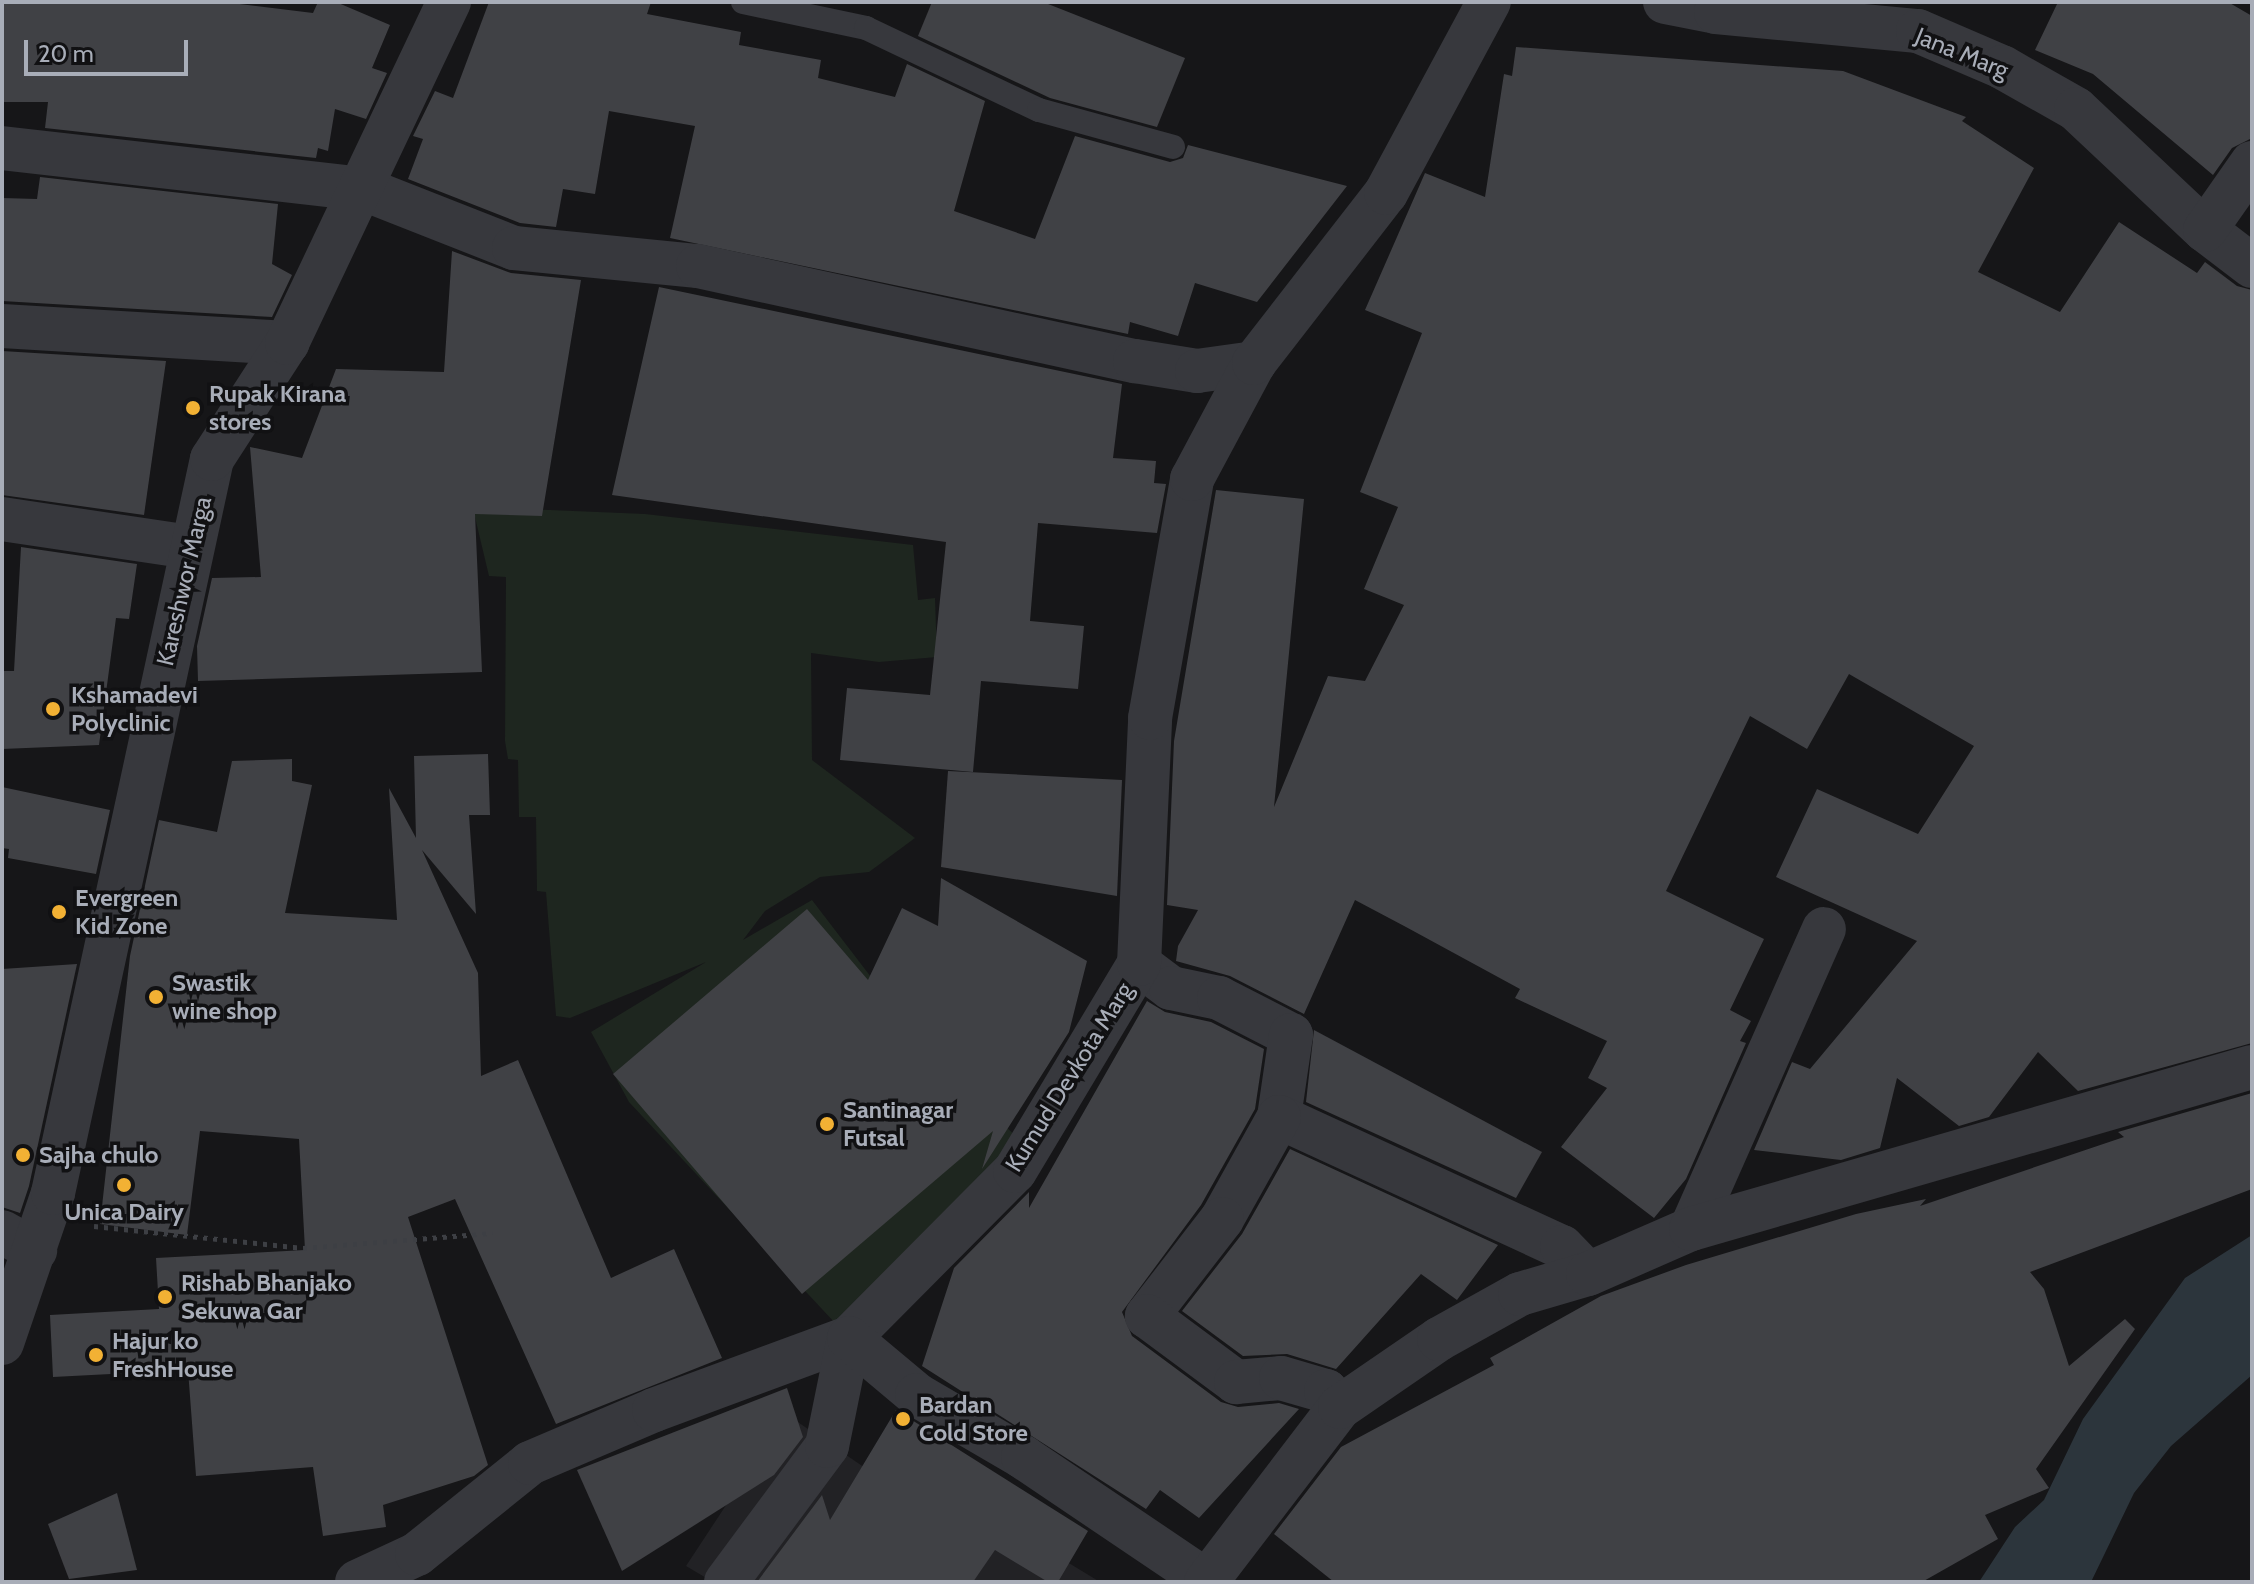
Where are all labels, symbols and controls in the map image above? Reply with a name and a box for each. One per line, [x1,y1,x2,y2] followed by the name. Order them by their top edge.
[1911,21,2013,85] street label: Jana Marg
[28,24,192,74] scale bar
[38,39,94,68] text: 20 m
[209,380,346,436] place label: Rupak Kirana stores
[184,399,202,417] marker: Rupak Kirana stores
[151,494,217,668] street label: Kareshwor Marga
[71,681,198,737] place label: Kshamadevi Polyclinic
[42,698,64,720] marker: Kshamadevi Polyclinic
[75,884,178,940] place label: Evergreen Kid Zone
[50,903,68,921] marker: Evergreen Kid Zone
[172,969,277,1025] place label: Swastik wine shop
[999,977,1139,1177] street label: Kumud Devkota Marg
[147,988,165,1006] marker: Swastik wine shop
[843,1096,953,1152] place label: Santinagar Futsal
[818,1115,836,1133] marker: Santinagar Futsal
[39,1141,158,1169] place label: Sajha chulo
[14,1146,32,1164] marker: Sajha chulo
[115,1176,133,1194] marker: Unica Dairy
[64,1198,184,1226] place label: Unica Dairy
[181,1269,352,1325] place label: Rishab Bhanjako Sekuwa Gar
[156,1288,174,1306] marker: Rishab Bhanjako Sekuwa Gar
[112,1327,233,1383] place label: Hajur ko FreshHouse
[87,1346,105,1364] marker: Hajur ko FreshHouse
[919,1391,1028,1447] place label: Bardan Cold Store
[894,1410,912,1428] marker: Bardan Cold Store

